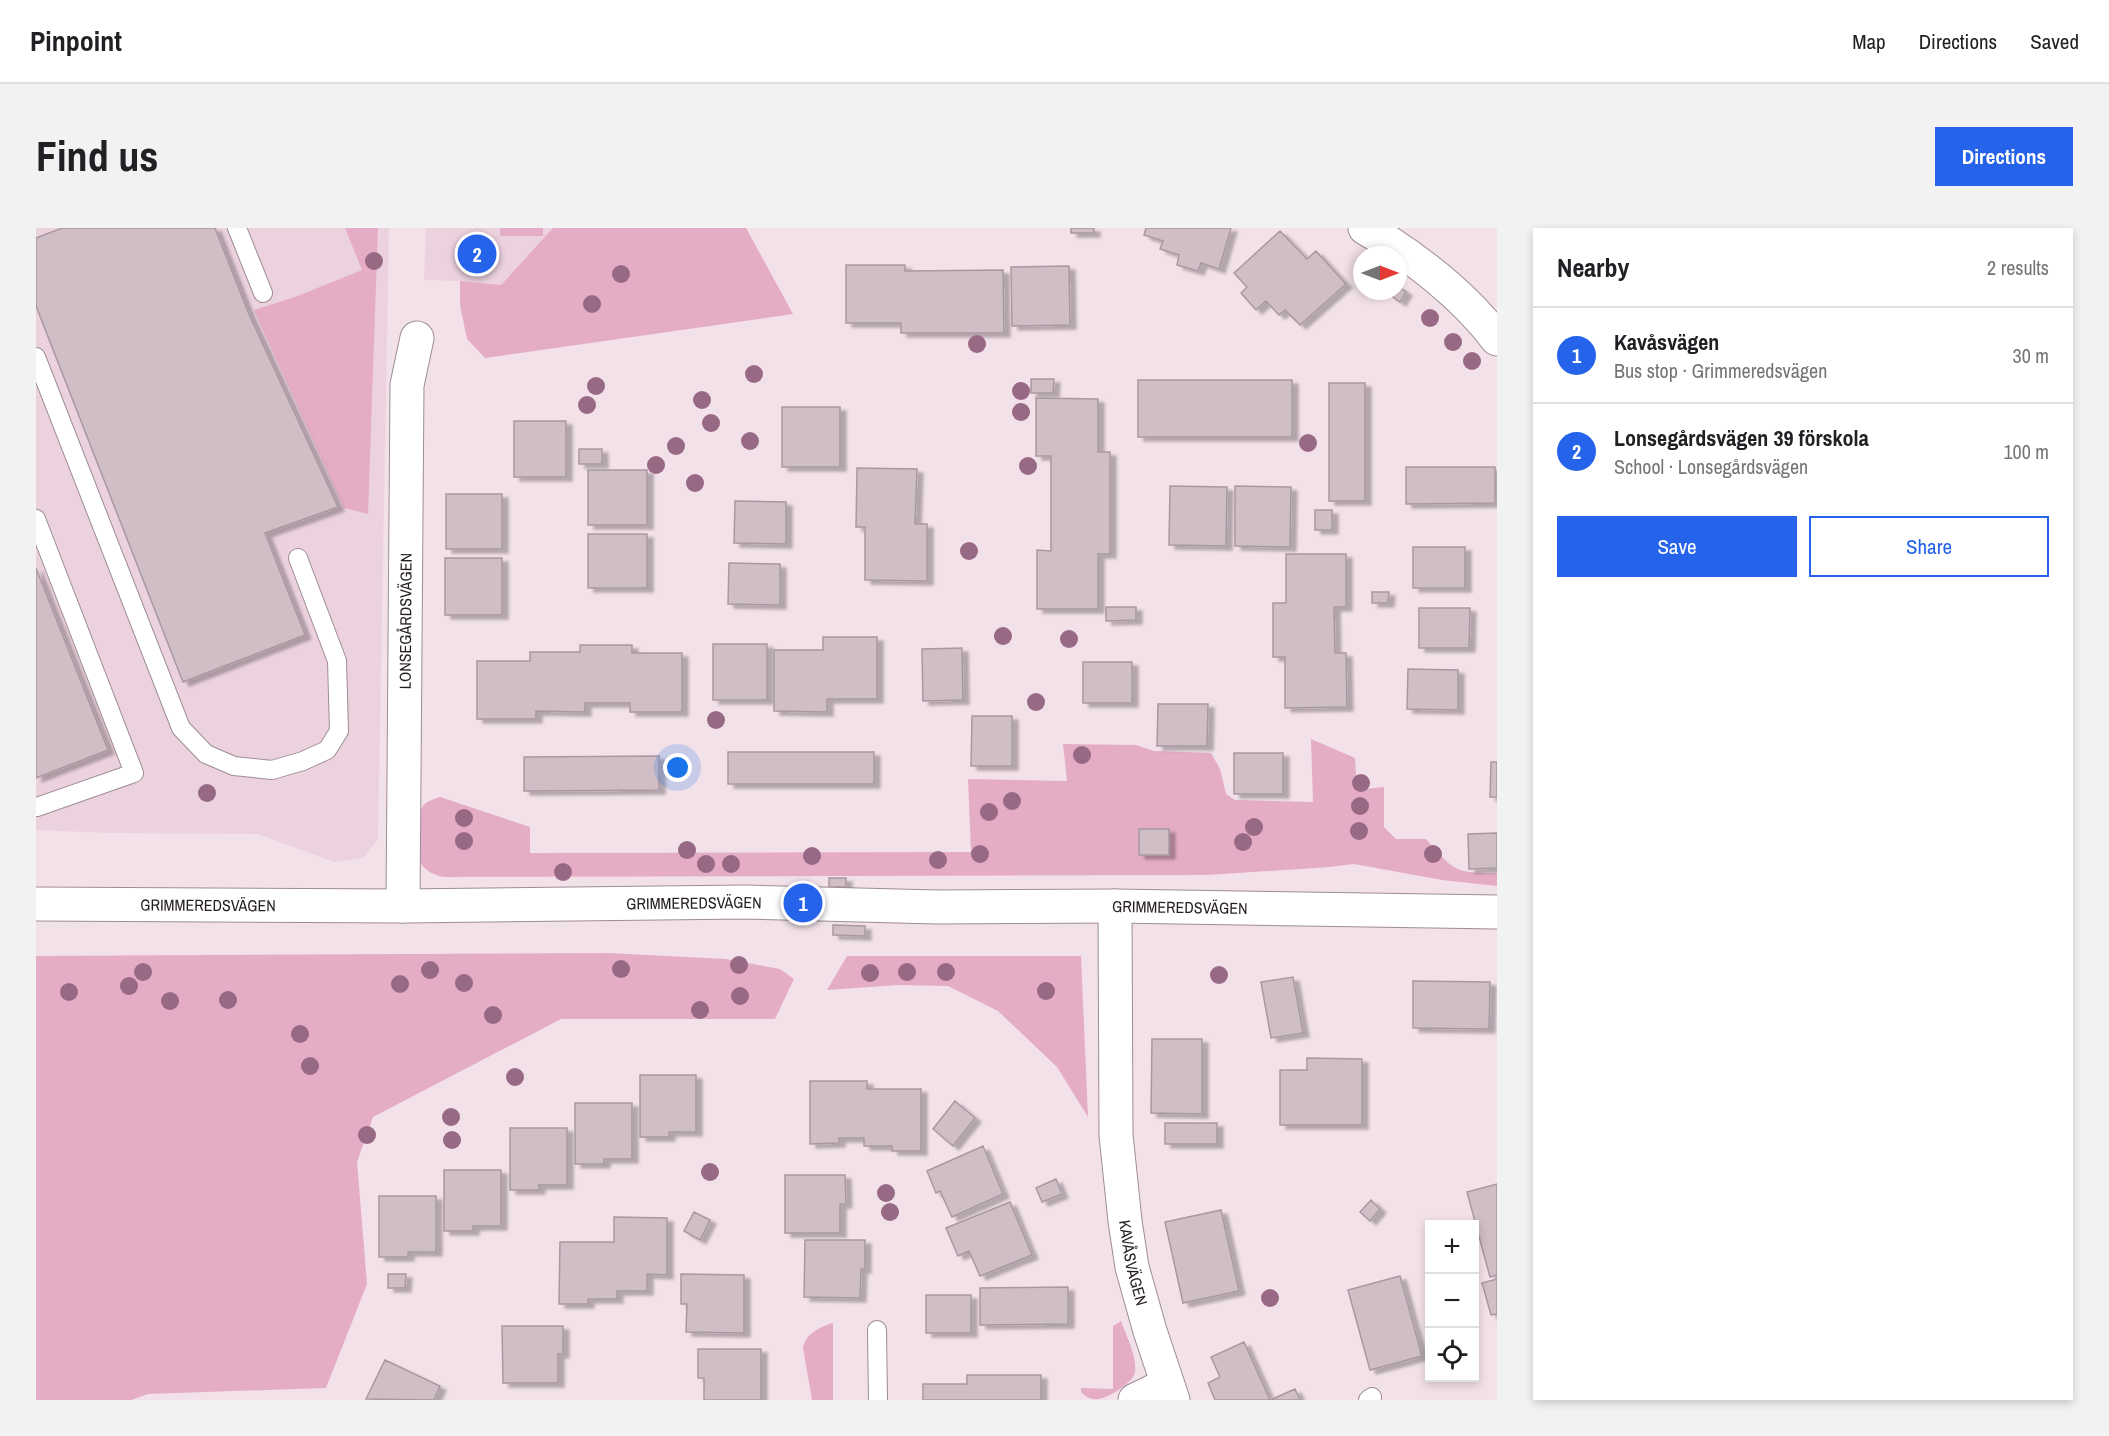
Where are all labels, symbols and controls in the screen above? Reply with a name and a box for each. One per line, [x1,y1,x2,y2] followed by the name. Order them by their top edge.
[30,22,122,60] text: Pinpoint
[1852,27,1886,56] text: Map
[1919,27,1997,56] text: Directions
[2030,27,2079,56] text: Saved
[1935,127,2073,186] button: Directions
[36,128,158,184] text: Find us
[458,231,496,276] pin: 2
[1353,246,1407,300] north arrow
[1557,250,1629,285] text: Nearby
[1987,254,2049,281] text: 2 results
[1614,327,1719,357] text: Kavåsvägen
[1572,342,1581,369] text: 1
[2013,342,2049,369] text: 30 m
[1614,357,1827,384] text: Bus stop · Grimmeredsvägen
[1614,423,1869,453] text: Lonsegårdsvägen 39 förskola
[1572,438,1581,465] text: 2
[2003,438,2049,465] text: 100 m
[1614,453,1808,480] text: School · Lonsegårdsvägen
[1557,516,1797,577] button: Save
[1809,516,2049,577] button: Share
[394,553,417,689] street label: LONSEGÅRDSVÄGEN
[663,753,692,782] your location
[784,880,822,926] pin: 1
[626,891,762,914] street label: GRIMMEREDSVÄGEN
[140,894,276,916] street label: GRIMMEREDSVÄGEN
[1112,895,1248,919] street label: GRIMMEREDSVÄGEN
[1114,1218,1153,1308] street label: KAVÅSVÄGEN
[1425,1220,1479,1382] map controls
[1425,1220,1479,1274] button: +
[1425,1274,1479,1328] button: −
[1425,1328,1479,1382] button: locate

